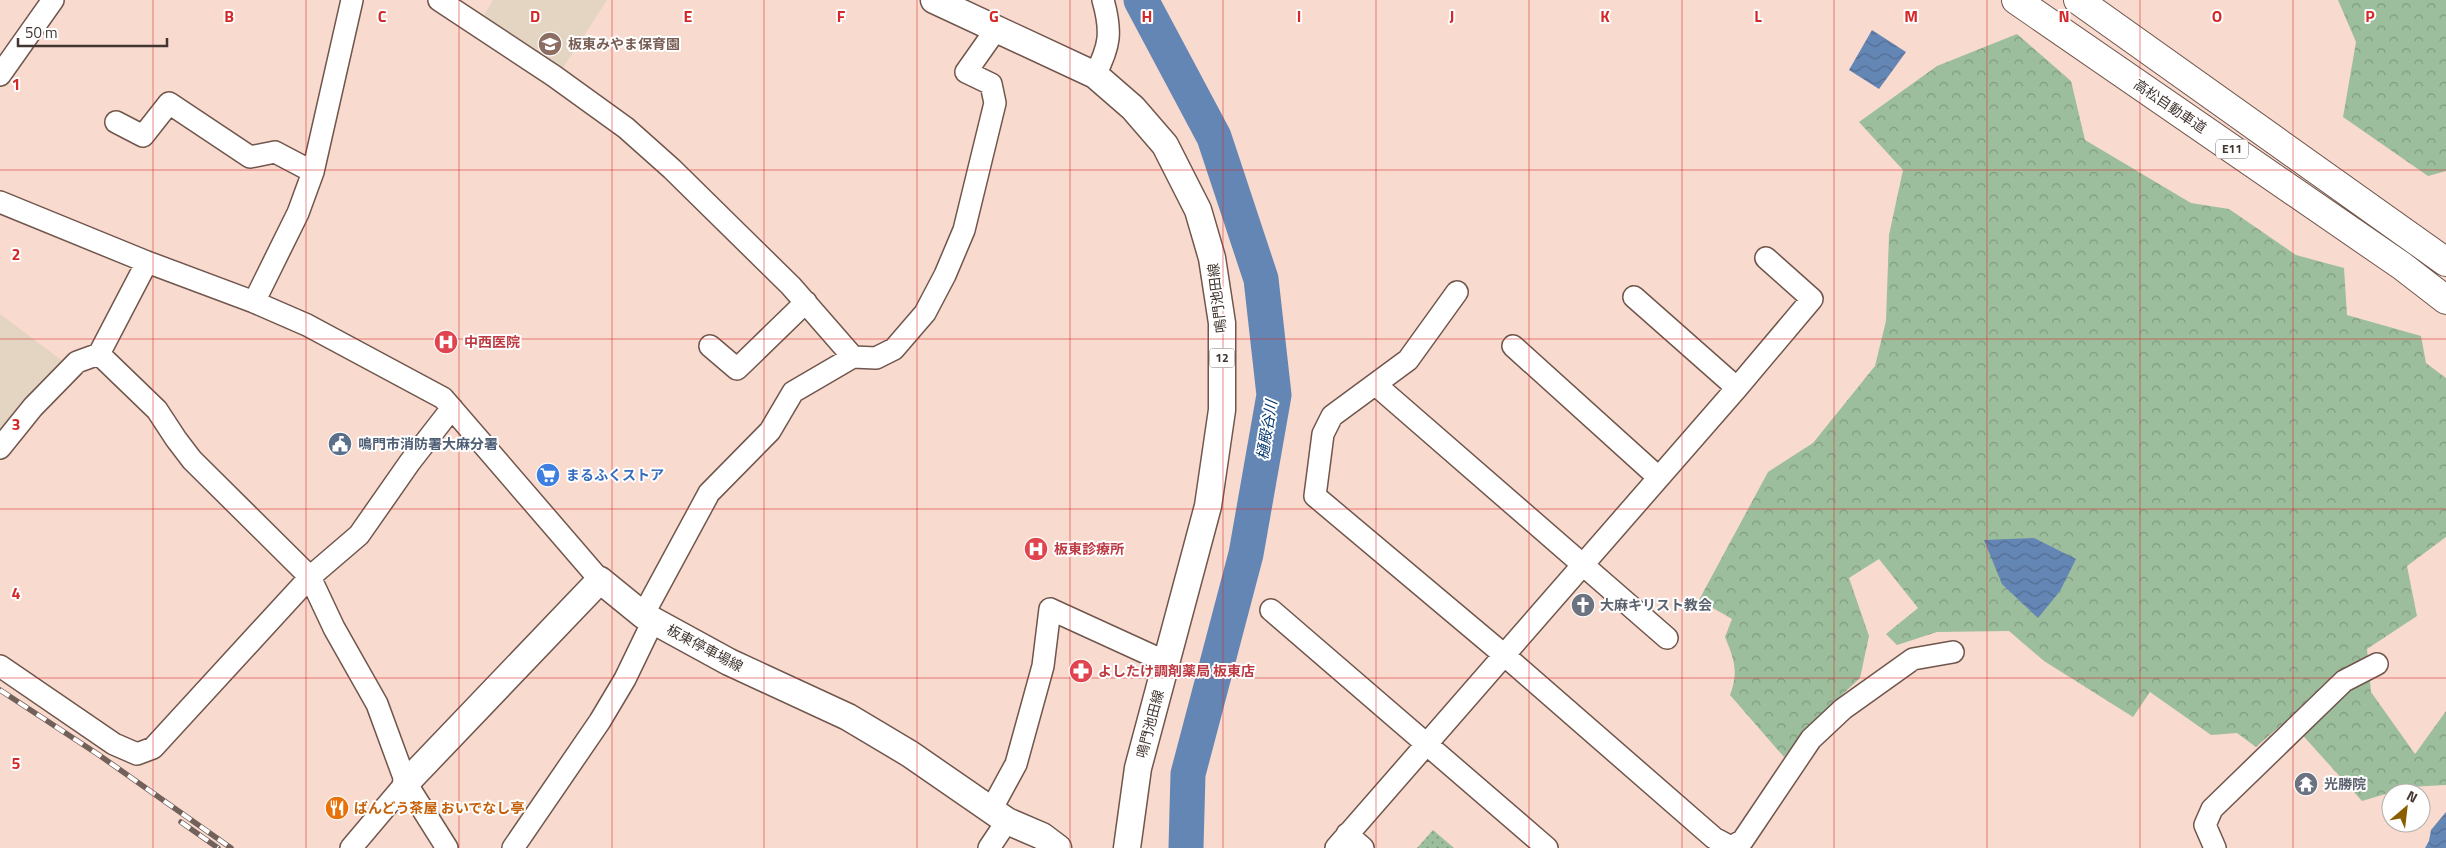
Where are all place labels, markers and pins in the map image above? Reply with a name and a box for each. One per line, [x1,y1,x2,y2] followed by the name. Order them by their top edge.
[537,31,563,57] school or university icon: 板東みやま保育園
[568,33,680,54] place label: 板東みやま保育園
[433,329,459,355] hospital icon: 中西医院
[464,331,520,352] place label: 中西医院
[327,431,353,457] public building icon: 鳴門市消防署大麻分署
[358,433,498,454] place label: 鳴門市消防署大麻分署
[535,462,561,488] supermarket icon: まるふくストア
[566,464,664,485] place label: まるふくストア
[1023,536,1049,562] hospital icon: 板東診療所
[1054,538,1124,559] place label: 板東診療所
[1570,592,1596,618] church icon: 大麻キリスト教会
[1600,594,1712,615] place label: 大麻キリスト教会
[1068,658,1094,684] pharmacy icon: よしたけ調剤薬局 板東店
[1098,660,1255,681] place label: よしたけ調剤薬局 板東店
[2293,771,2319,797] temple icon: 光勝院
[2324,773,2366,794] place label: 光勝院
[324,795,350,821] restaurant icon: ばんどう茶屋 おいでなし亭
[354,797,524,818] place label: ばんどう茶屋 おいでなし亭

